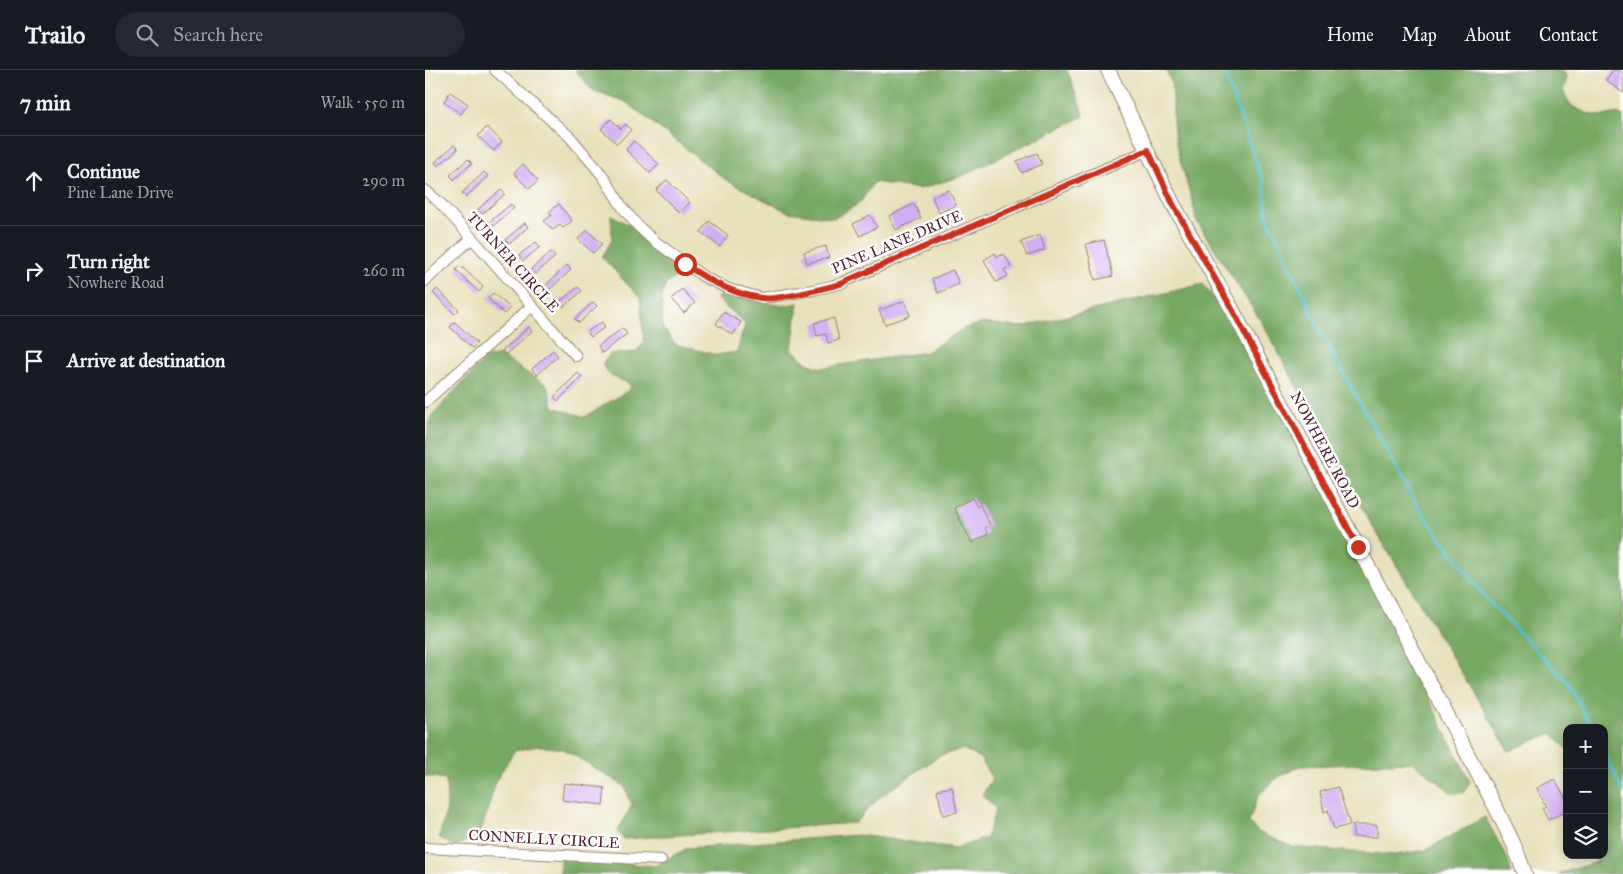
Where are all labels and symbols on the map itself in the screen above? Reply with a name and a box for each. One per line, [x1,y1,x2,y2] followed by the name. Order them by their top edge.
[829,206,965,278] street label: PINE LANE DRIVE
[463,208,563,316] street label: TURNER CIRCLE
[674,253,697,276] route start
[1287,389,1363,512] street label: NOWHERE ROAD
[1347,536,1370,559] route end
[468,826,620,852] street label: CONNELLY CIRCLE

